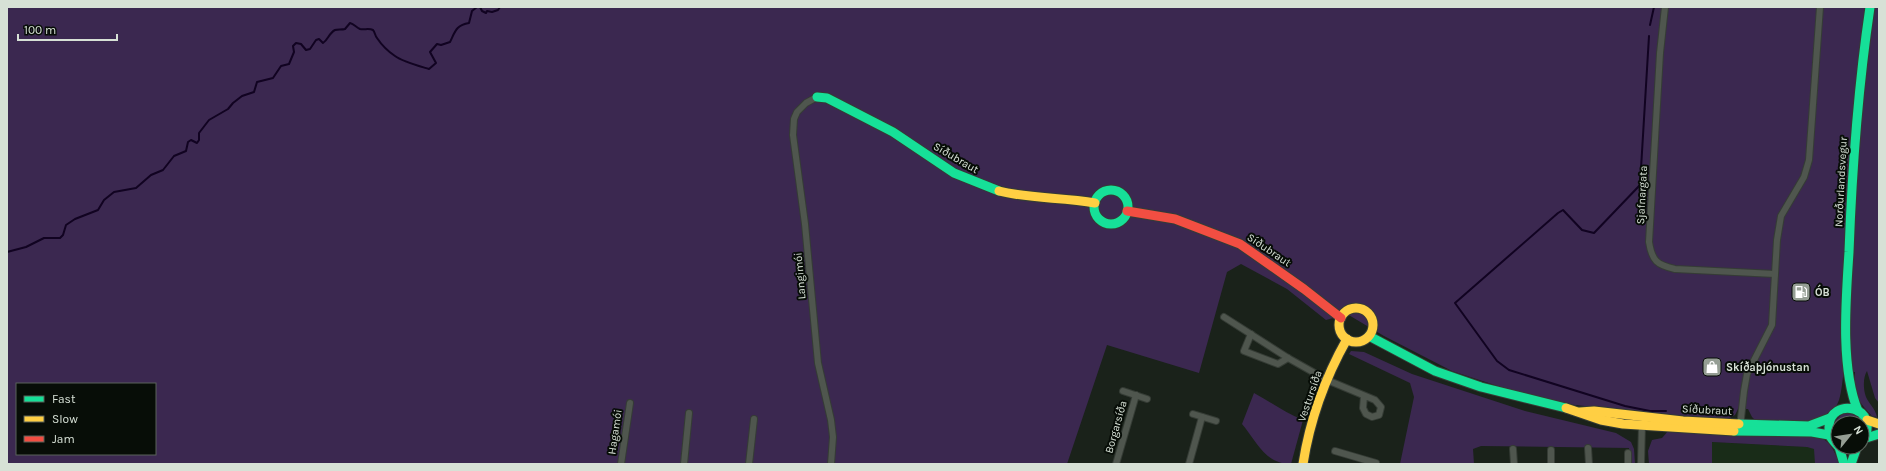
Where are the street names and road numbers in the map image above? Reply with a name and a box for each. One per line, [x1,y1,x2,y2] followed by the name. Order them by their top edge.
[1832,136,1850,227] street label: Norðurlandsvegur
[931,140,981,176] street label: Síðubraut
[1634,165,1650,225] street label: Sjafnargata
[1245,231,1293,269] street label: Síðubraut
[791,252,809,300] street label: Langimói
[1295,369,1325,423] street label: Vestursíða
[1102,399,1130,455] street label: Borgarsíða
[1682,402,1732,418] street label: Síðubraut
[605,409,625,455] street label: Hagamói

